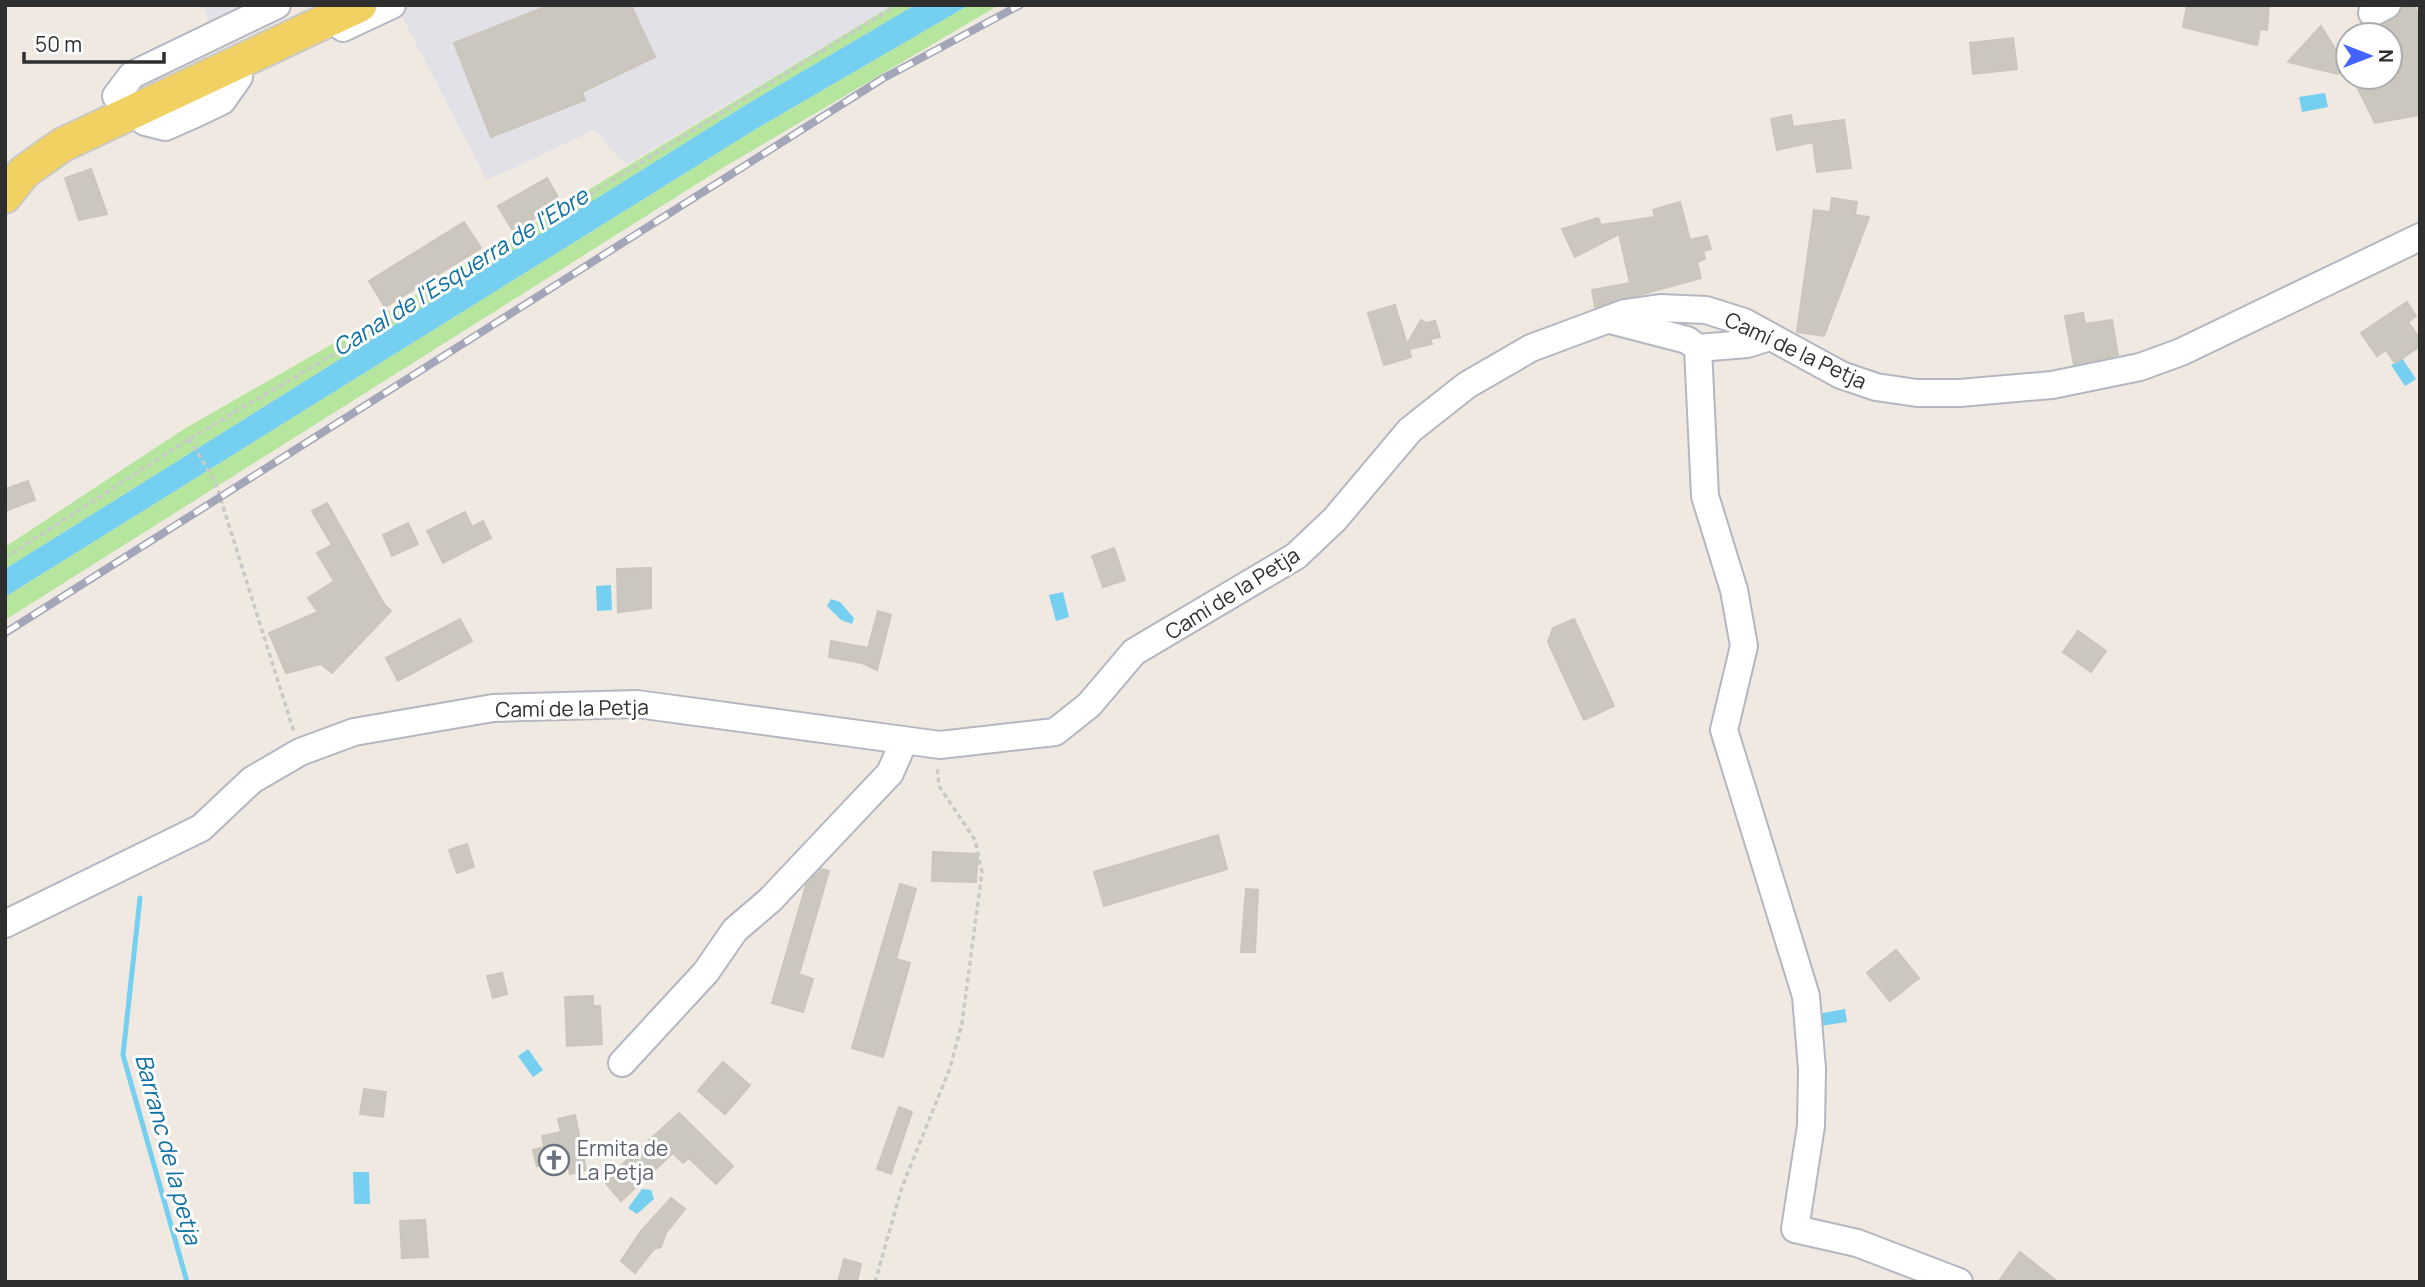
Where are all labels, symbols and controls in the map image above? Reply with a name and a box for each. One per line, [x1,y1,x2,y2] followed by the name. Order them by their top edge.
[24,21,164,65] scale bar
[2334,21,2404,91] north arrow
[35,30,82,58] text: 50 m
[2373,49,2399,63] text: N
[326,178,595,363] water label: Canal de l'Esquerra de l'Ebre
[1721,305,1871,395] street label: Camí de la Petja
[1159,540,1305,646] street label: Camí de la Petja
[495,693,649,723] street label: Camí de la Petja
[128,1050,210,1249] water label: Barranc de la petja
[577,1134,668,1186] place label: Ermita de La Petja
[537,1143,571,1177] church icon: Ermita de La Petja

